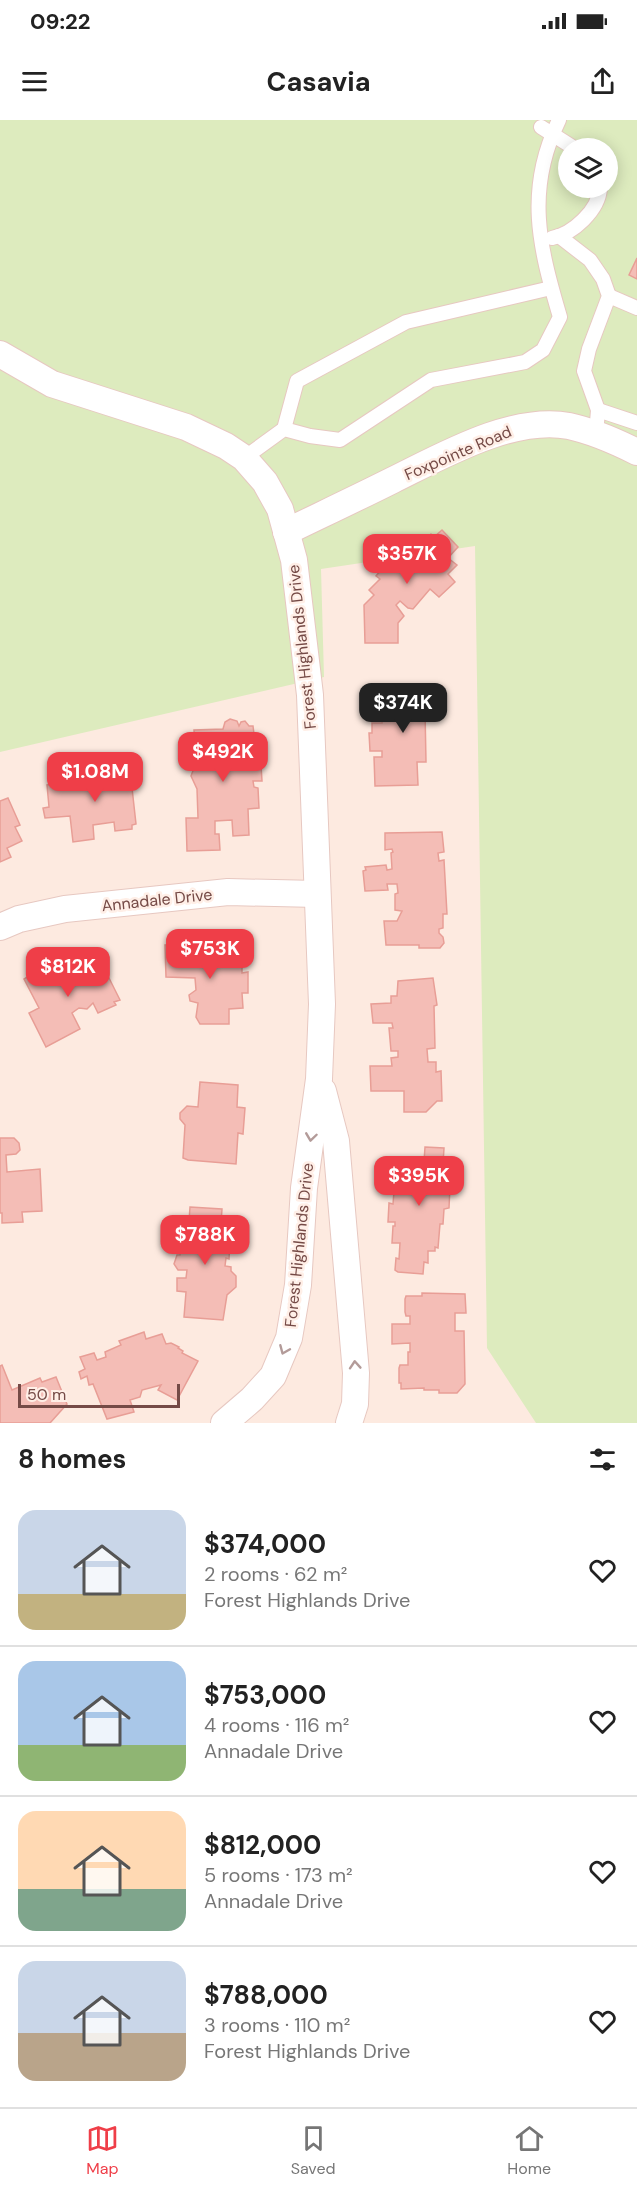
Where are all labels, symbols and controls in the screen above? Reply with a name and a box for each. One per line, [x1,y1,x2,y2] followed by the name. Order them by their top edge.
[30,7,90,36] text: 09:22
[266,64,371,99] text: Casavia
[18,65,51,98] icon: menu
[586,65,619,98] icon: share
[558,138,618,198] map controls
[558,138,618,198] button: layers
[401,421,515,485] street label: Foxpointe Road
[365,534,449,585] pin: $357K
[377,540,437,566] text: $357K
[283,564,321,730] street label: Forest Highlands Drive
[361,683,445,734] pin: $374K
[373,689,433,715] text: $374K
[181,732,265,783] pin: $492K
[192,738,254,764] text: $492K
[46,752,144,803] pin: $1.08M
[61,758,129,784] text: $1.08M
[101,884,213,916] street label: Annadale Drive
[168,929,252,980] pin: $753K
[180,935,240,961] text: $753K
[26,947,110,998] pin: $812K
[40,953,96,979] text: $812K
[306,1132,318,1142] one-way arrow
[377,1156,461,1207] pin: $395K
[280,1162,318,1328] street label: Forest Highlands Drive
[388,1162,450,1188] text: $395K
[163,1215,247,1266] pin: $788K
[174,1221,236,1247] text: $788K
[279,1344,291,1355] one-way arrow
[349,1361,362,1370] one-way arrow
[18,1381,180,1408] scale bar
[27,1384,66,1405] text: 50 m
[18,1442,126,1476] text: 8 homes
[586,1443,619,1476] icon: filters
[204,1527,326,1561] text: $374,000
[66,1534,138,1606] icon: home
[586,1554,619,1587] icon: heart
[204,1561,347,1587] text: 2 rooms · 62 m²
[204,1587,410,1613] text: Forest Highlands Drive
[204,1678,326,1712] text: $753,000
[66,1685,138,1757] icon: home
[586,1705,619,1738] icon: heart
[204,1712,349,1738] text: 4 rooms · 116 m²
[204,1738,343,1764] text: Annadale Drive
[204,1828,321,1862] text: $812,000
[66,1835,138,1907] icon: home
[586,1855,619,1888] icon: heart
[204,1862,353,1888] text: 5 rooms · 173 m²
[204,1888,343,1914] text: Annadale Drive
[204,1978,328,2012] text: $788,000
[66,1985,138,2057] icon: home
[586,2005,619,2038] icon: heart
[204,2012,350,2038] text: 3 rooms · 110 m²
[204,2038,410,2064] text: Forest Highlands Drive
[86,2122,119,2179] tab: Map
[291,2122,336,2179] tab: Saved
[507,2122,551,2179] tab: Home

